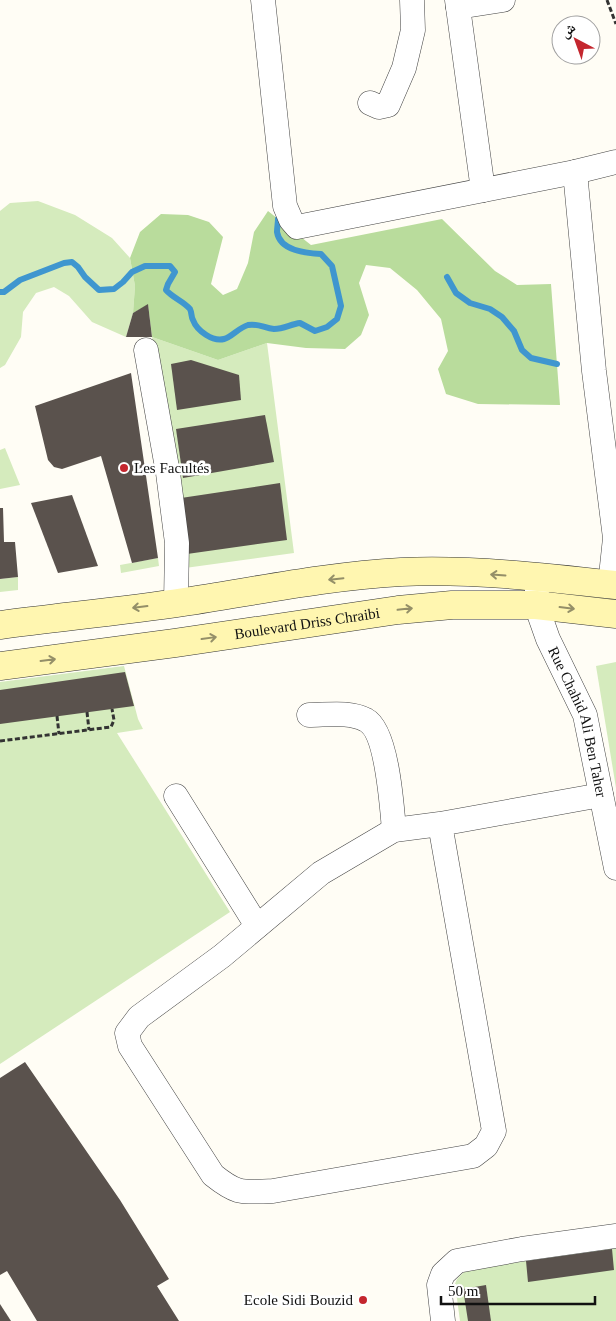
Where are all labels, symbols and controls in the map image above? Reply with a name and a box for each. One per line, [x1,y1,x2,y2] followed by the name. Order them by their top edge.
[551,15,601,65] north arrow
[557,20,579,42] text: ش
[134,460,210,476] place label: Les Facultés
[118,462,130,474] marker: Les Facultés
[490,570,506,579] one-way arrow
[328,574,344,584] one-way arrow
[133,602,149,612] one-way arrow
[559,603,575,613] one-way arrow
[397,604,413,614] one-way arrow
[233,605,381,642] street label: Boulevard Driss Chraibi
[201,633,217,643] one-way arrow
[545,644,609,799] street label: Rue Chahid Ali Ben Taher
[40,654,56,664] one-way arrow
[441,1274,595,1306] scale bar
[448,1283,479,1299] text: 50 m
[244,1292,353,1308] place label: Ecole Sidi Bouzid
[357,1294,369,1306] marker: Ecole Sidi Bouzid

